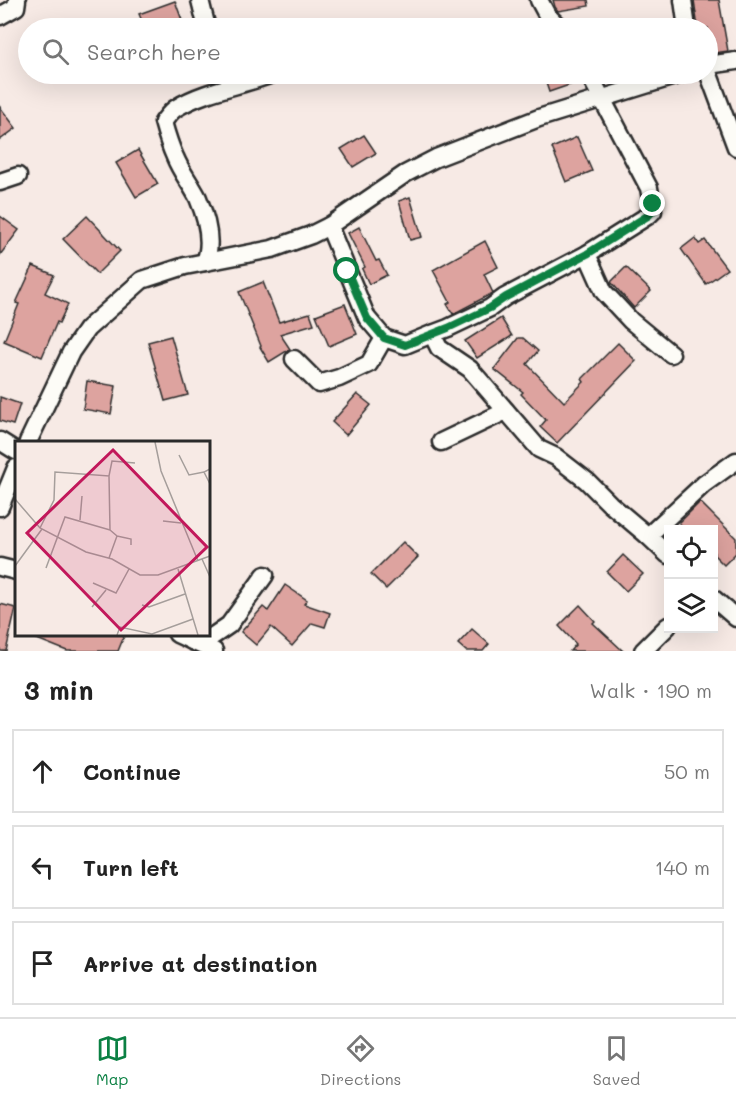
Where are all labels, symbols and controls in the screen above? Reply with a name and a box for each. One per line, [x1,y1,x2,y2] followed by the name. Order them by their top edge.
[18,18,718,84] search box
[39,35,72,68] icon: search
[87,37,221,66] text: Search here
[639,190,665,216] route end
[333,257,359,283] route start
[15,441,210,636] inset map
[664,525,718,633] map controls
[664,525,718,579] button: locate
[664,579,718,633] button: layers
[24,673,93,707] text: 3 min
[589,677,712,703] text: Walk · 190 m
[26,755,59,788] icon: ahead
[83,757,181,786] text: Continue
[664,758,710,784] text: 50 m
[26,851,59,884] icon: left
[83,853,179,882] text: Turn left
[655,854,710,880] text: 140 m
[26,947,59,980] icon: arrive
[83,949,318,978] text: Arrive at destination
[96,1032,129,1089] tab: Map
[320,1032,401,1089] tab: Directions
[593,1032,640,1089] tab: Saved

